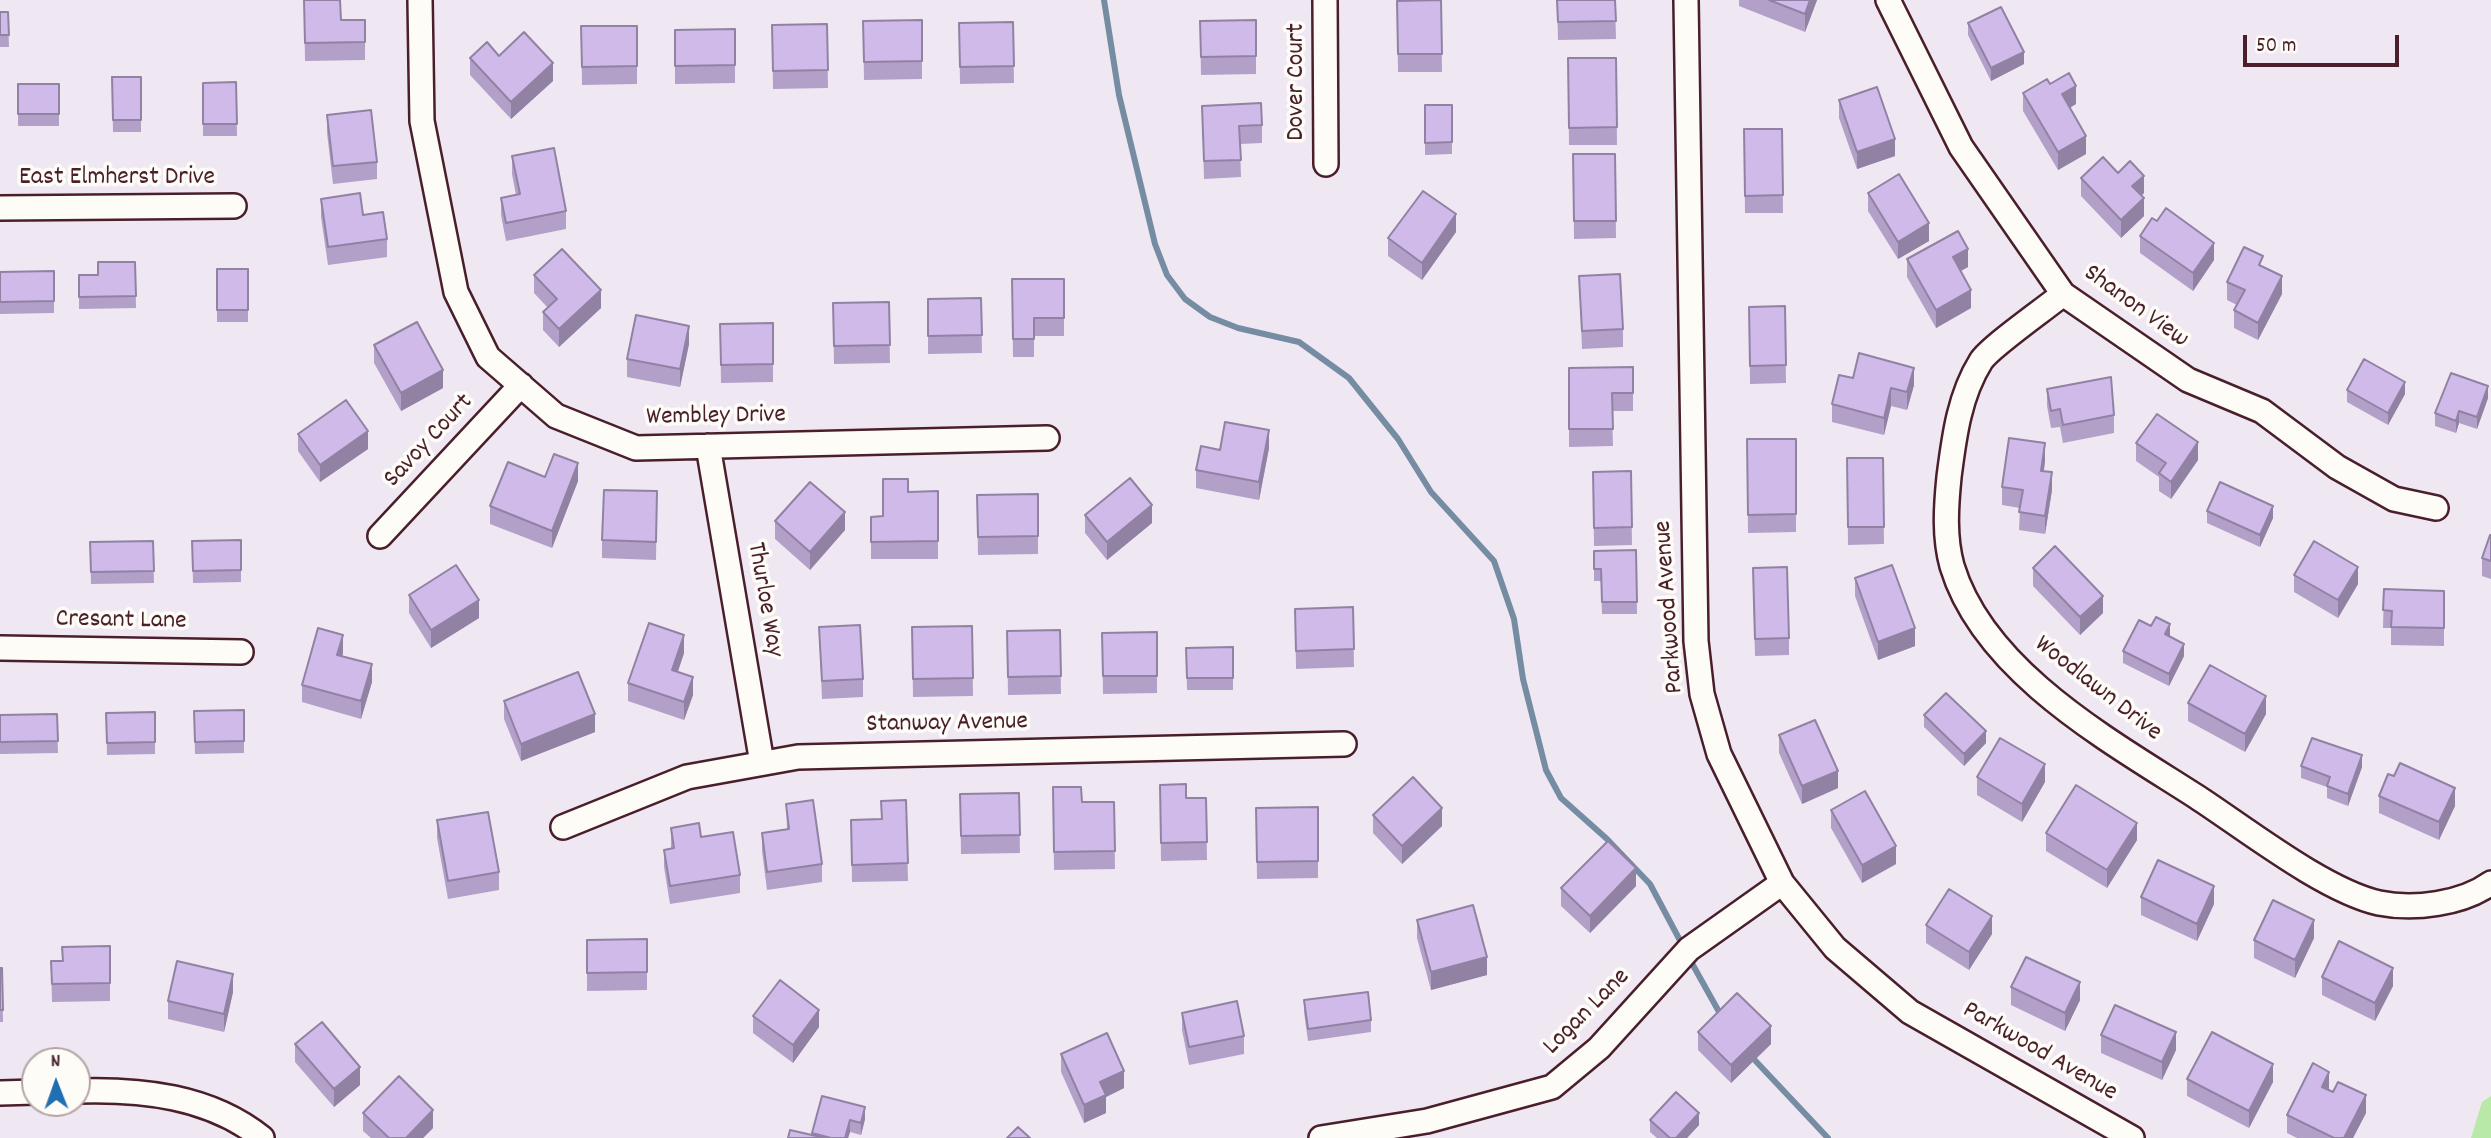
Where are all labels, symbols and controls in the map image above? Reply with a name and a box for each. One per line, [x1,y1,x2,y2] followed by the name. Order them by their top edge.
[2246,21,2402,65] scale bar
[1282,23,1314,141] street label: Dover Court
[2256,32,2296,62] text: 50 m
[19,163,215,195] street label: East Elmherst Drive
[2076,259,2194,357] street label: Shanon View
[379,388,481,496] street label: Savoy Court
[646,401,786,435] street label: Wembley Drive
[1649,519,1693,695] street label: Parkwood Avenue
[738,540,788,660] street label: Thurloe Way
[55,605,187,639] street label: Cresant Lane
[2027,630,2167,750] street label: Woodlawn Drive
[866,708,1028,742] street label: Stanway Avenue
[1538,963,1638,1063] street label: Logan Lane
[1956,996,2122,1110] street label: Parkwood Avenue
[21,1047,91,1117] north arrow
[51,1049,61,1076] text: N

